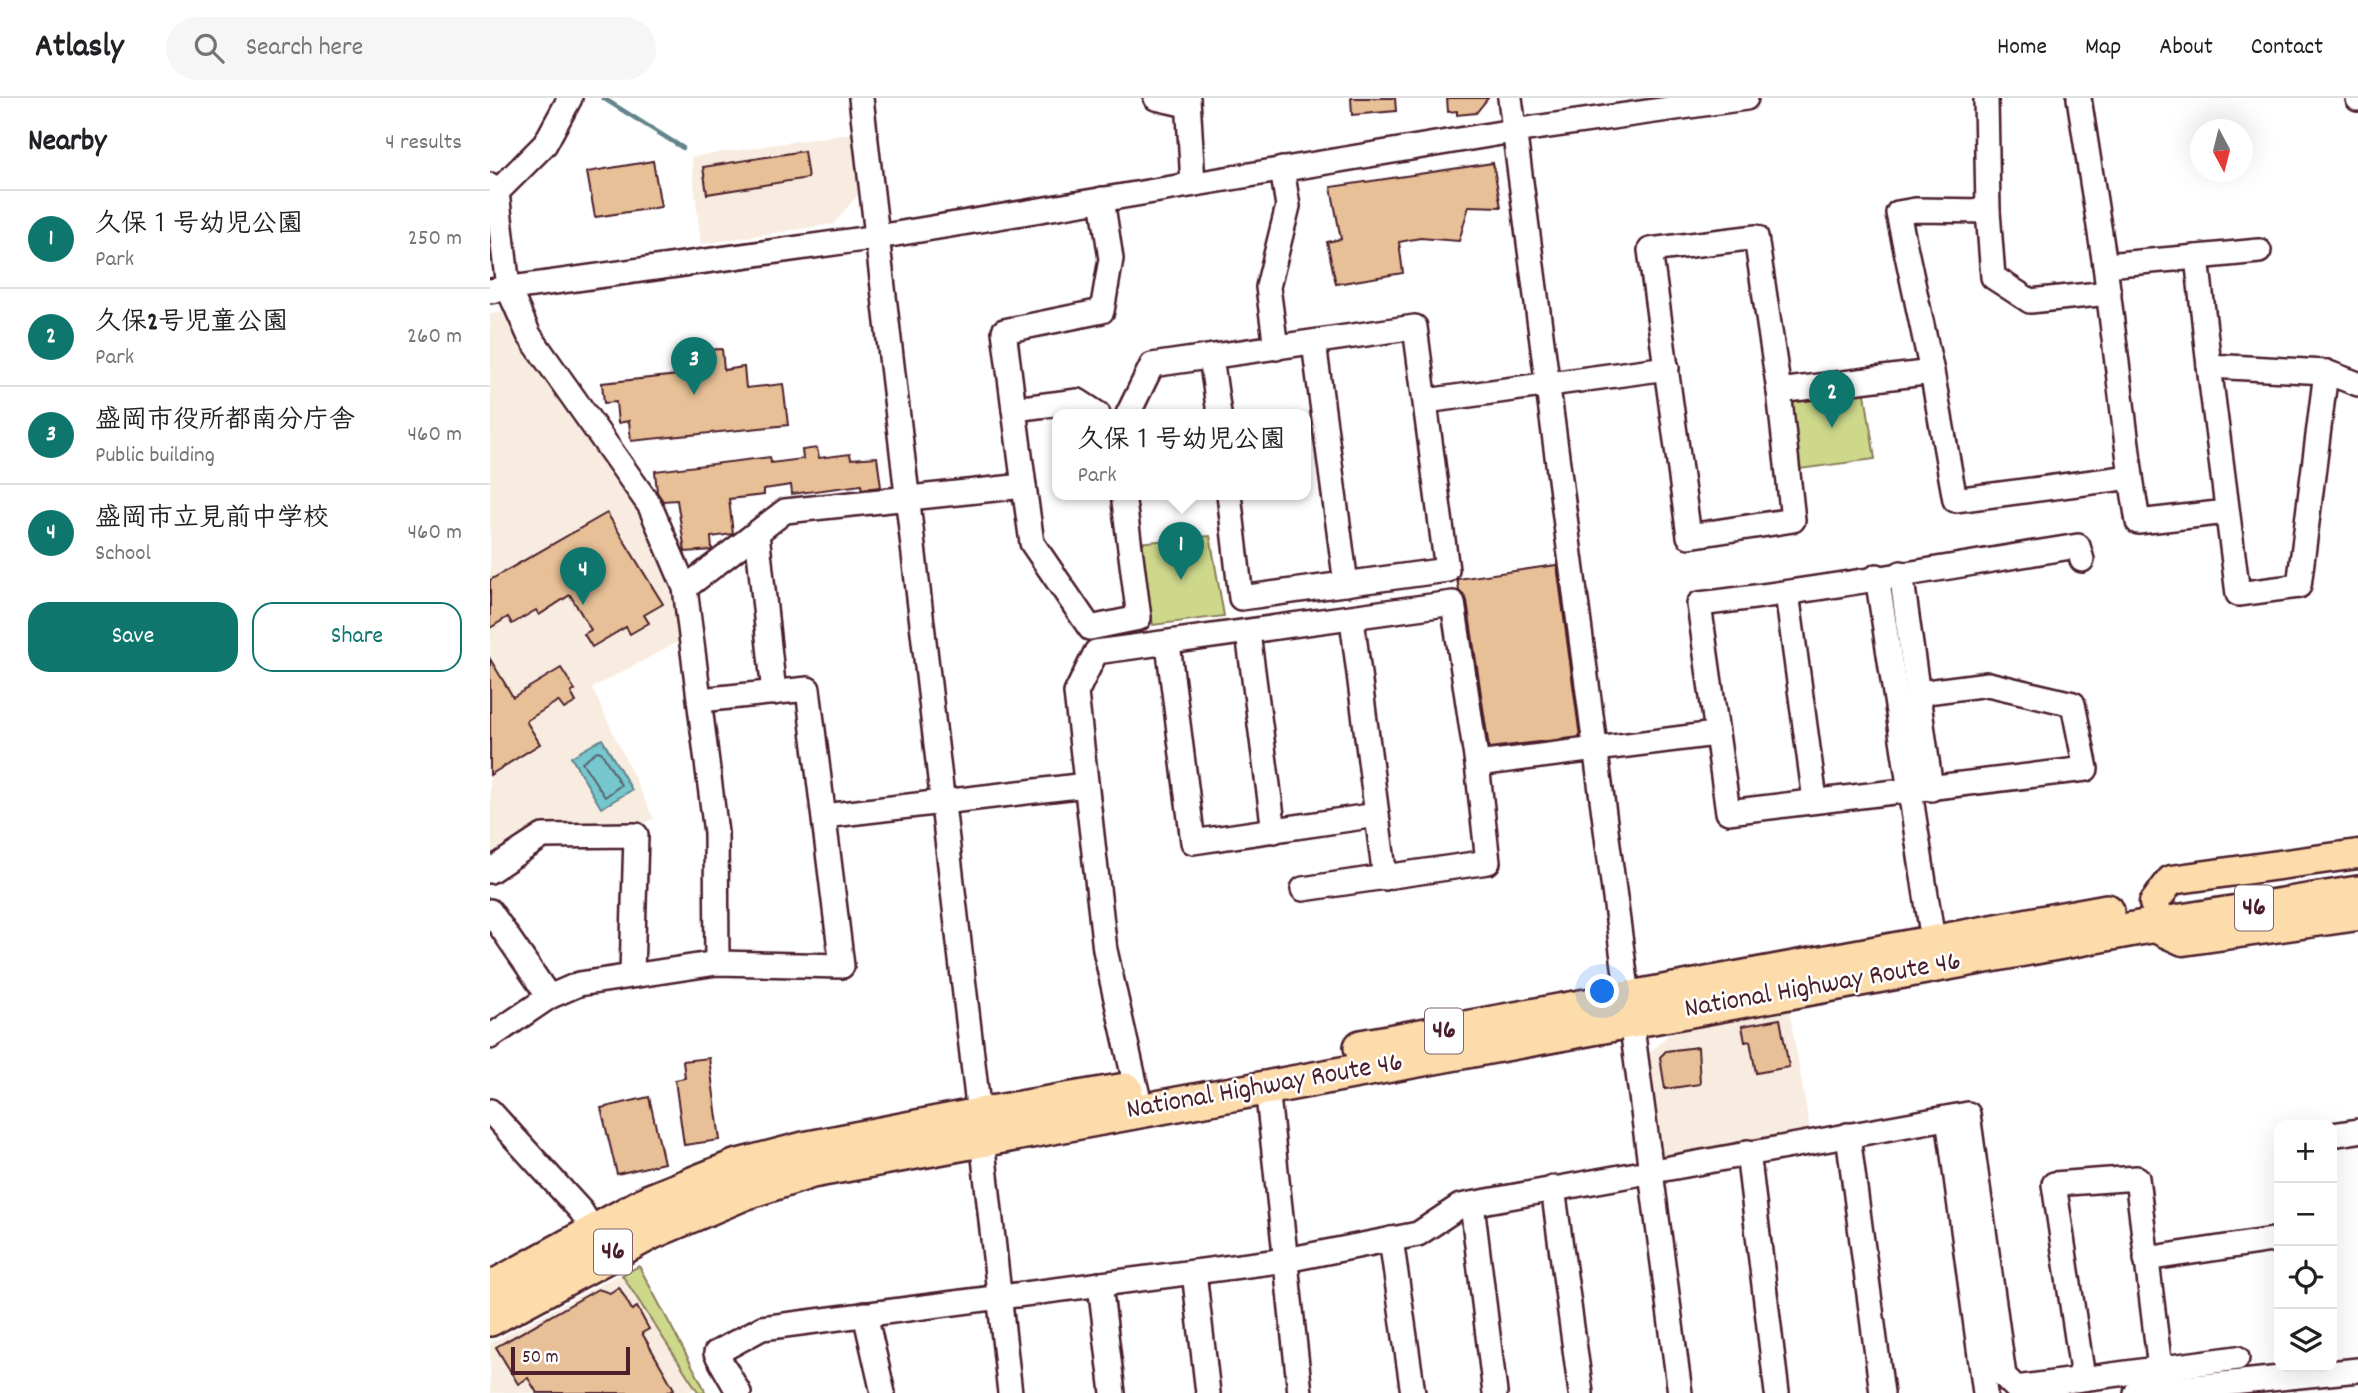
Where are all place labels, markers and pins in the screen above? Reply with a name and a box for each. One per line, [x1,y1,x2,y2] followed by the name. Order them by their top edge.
[671,337,717,395] pin: 3
[1809,370,1855,428] pin: 2
[1158,522,1204,580] pin: 1
[560,547,606,605] pin: 4

